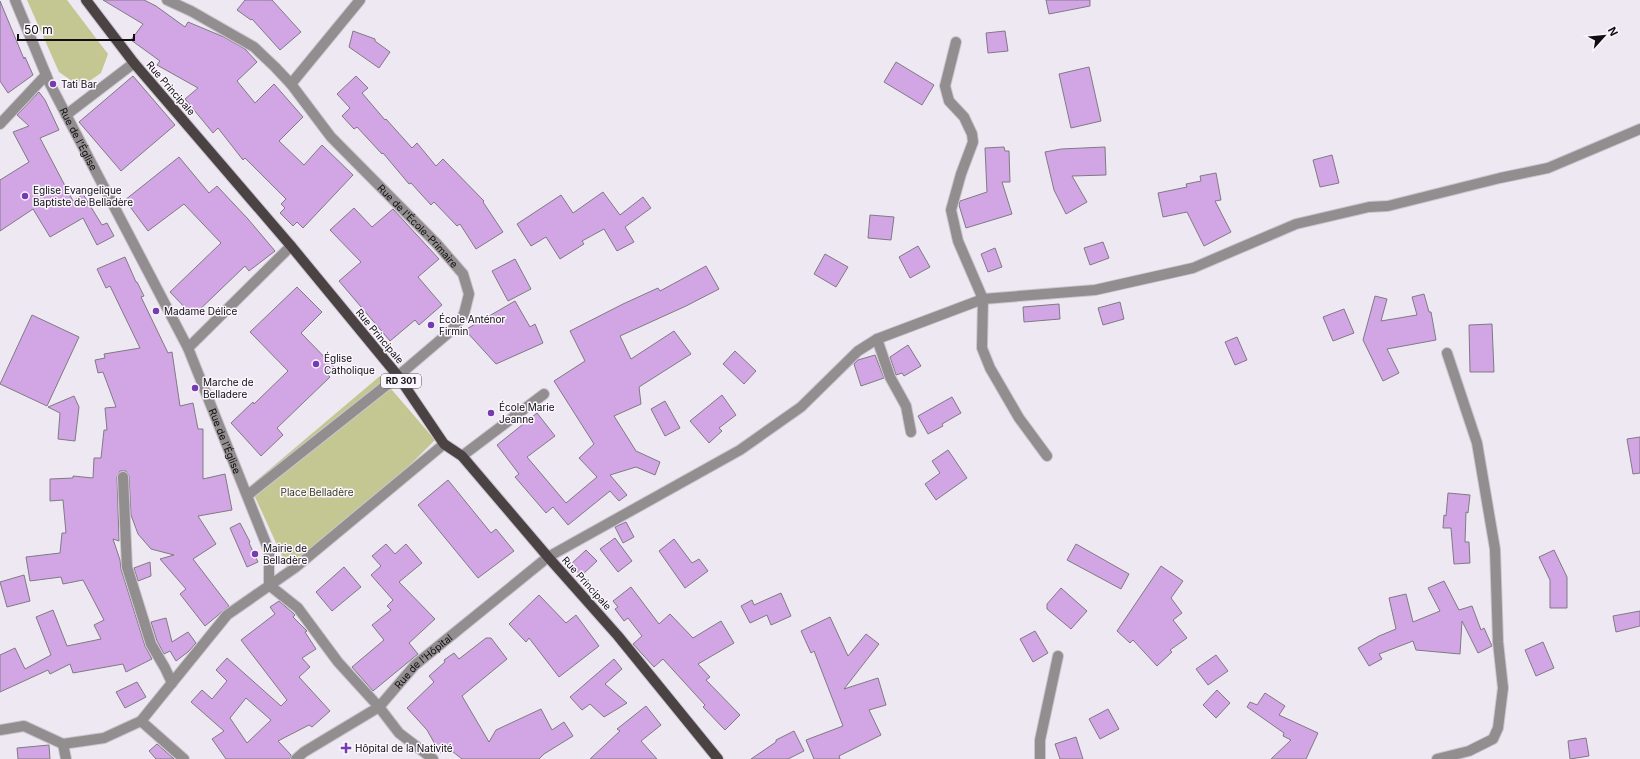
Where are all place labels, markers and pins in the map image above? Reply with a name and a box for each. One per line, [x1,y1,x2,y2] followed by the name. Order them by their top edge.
[61,78,97,90] place label: Tati Bar
[48,79,58,89] marker: Tati Bar
[33,184,133,208] place label: Eglise Evangelique Baptiste de Belladère
[20,191,30,201] marker: Eglise Evangelique Baptiste de Belladère
[164,305,237,317] place label: Madame Délice
[151,306,161,316] marker: Madame Délice
[439,312,506,337] place label: École Anténor Firmin
[426,320,436,330] marker: École Anténor Firmin
[324,351,375,376] place label: Église Catholique
[311,359,321,369] marker: Église Catholique
[203,376,254,400] place label: Marche de Belladere
[190,383,200,393] marker: Marche de Belladere
[499,400,555,425] place label: École Marie Jeanne
[486,408,496,418] marker: École Marie Jeanne
[263,542,307,566] place label: Mairie de Belladère
[250,549,260,559] marker: Mairie de Belladère
[340,742,352,754] marker: Hôpital de la Nativité
[355,742,453,754] place label: Hôpital de la Nativité

